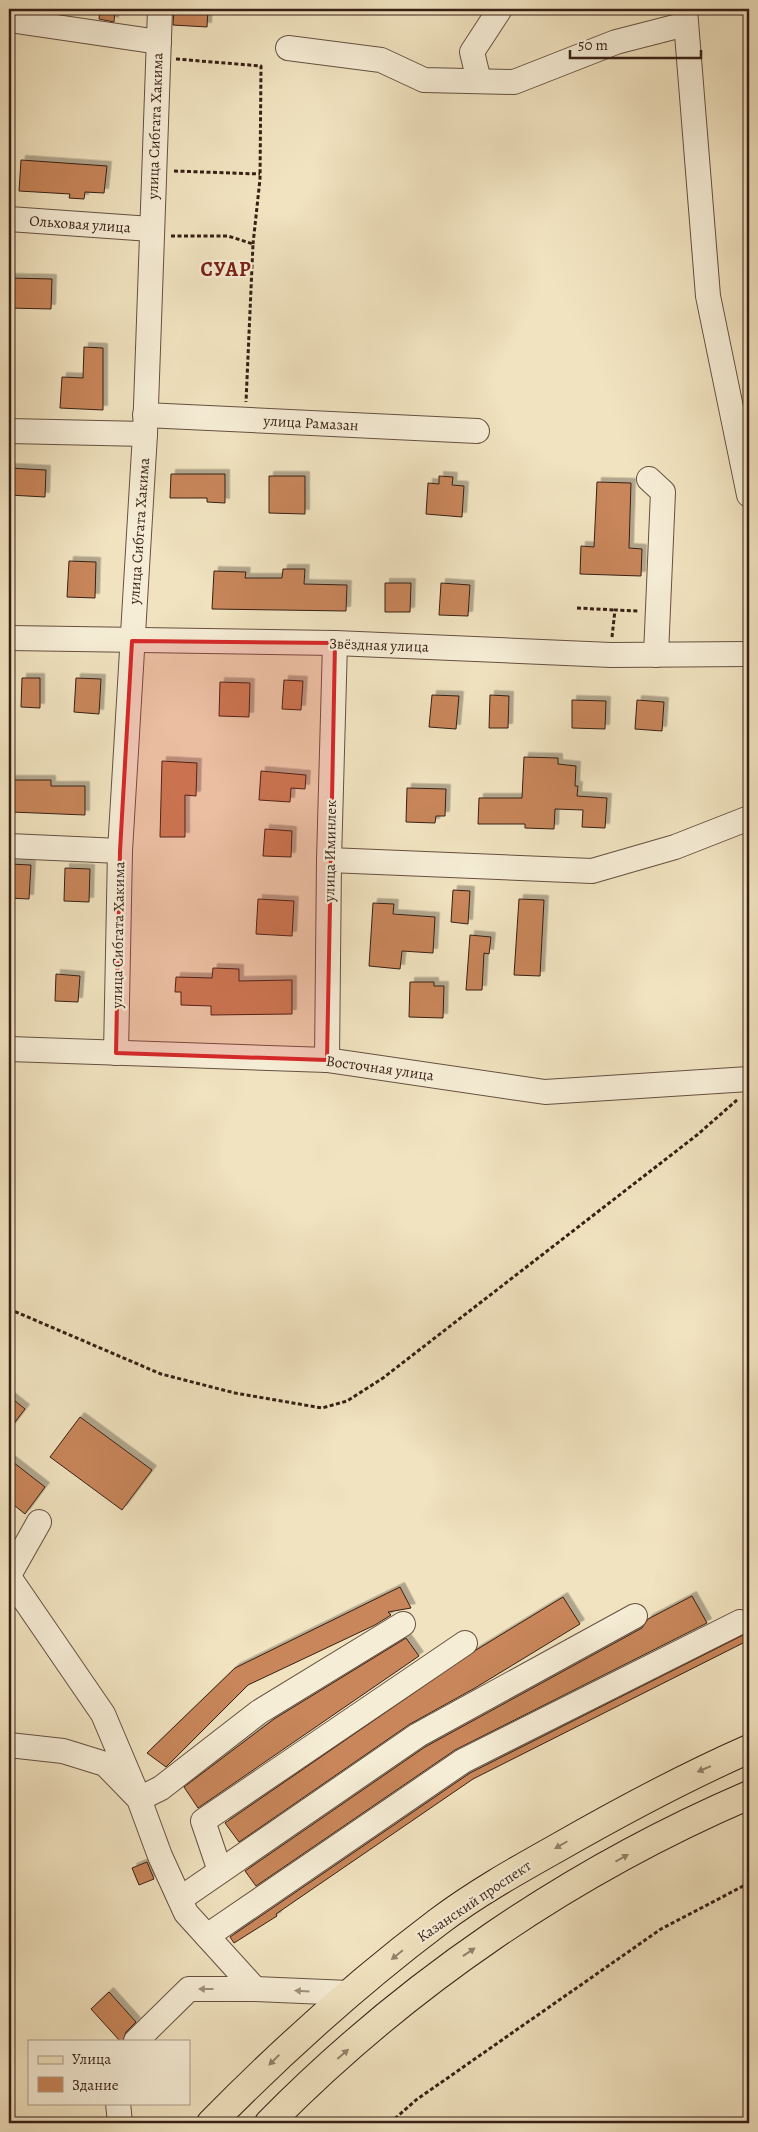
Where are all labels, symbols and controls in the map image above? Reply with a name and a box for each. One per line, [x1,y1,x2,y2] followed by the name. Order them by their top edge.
[570,28,702,60] scale bar
[578,35,608,55] text: 50 m
[142,52,168,201] street label: улица Сибгата Хакима
[29,210,131,238] street label: Ольховая улица
[200,256,252,283] district label: СУАР
[262,410,359,435] street label: улица Рамазан
[124,457,154,606] street label: улица Сибгата Хакима
[329,633,429,657] street label: Звёздная улица
[319,800,341,903] street label: улица Иминлек
[107,861,129,1010] street label: улица Сибгата Хакима
[325,1051,435,1085] street label: Восточная улица
[697,1765,712,1773] one-way arrow
[554,1841,569,1849] one-way arrow
[615,1854,630,1862] one-way arrow
[413,1855,535,1947] street label: Казанский проспект
[462,1947,476,1957] one-way arrow
[391,1949,404,1960] one-way arrow
[198,1985,214,1993] one-way arrow
[294,1987,310,1995] one-way arrow
[28,2040,190,2104] legend
[336,2048,349,2059] one-way arrow
[72,2049,111,2069] text: Улица
[268,2054,280,2066] one-way arrow
[72,2075,119,2095] text: Здание

